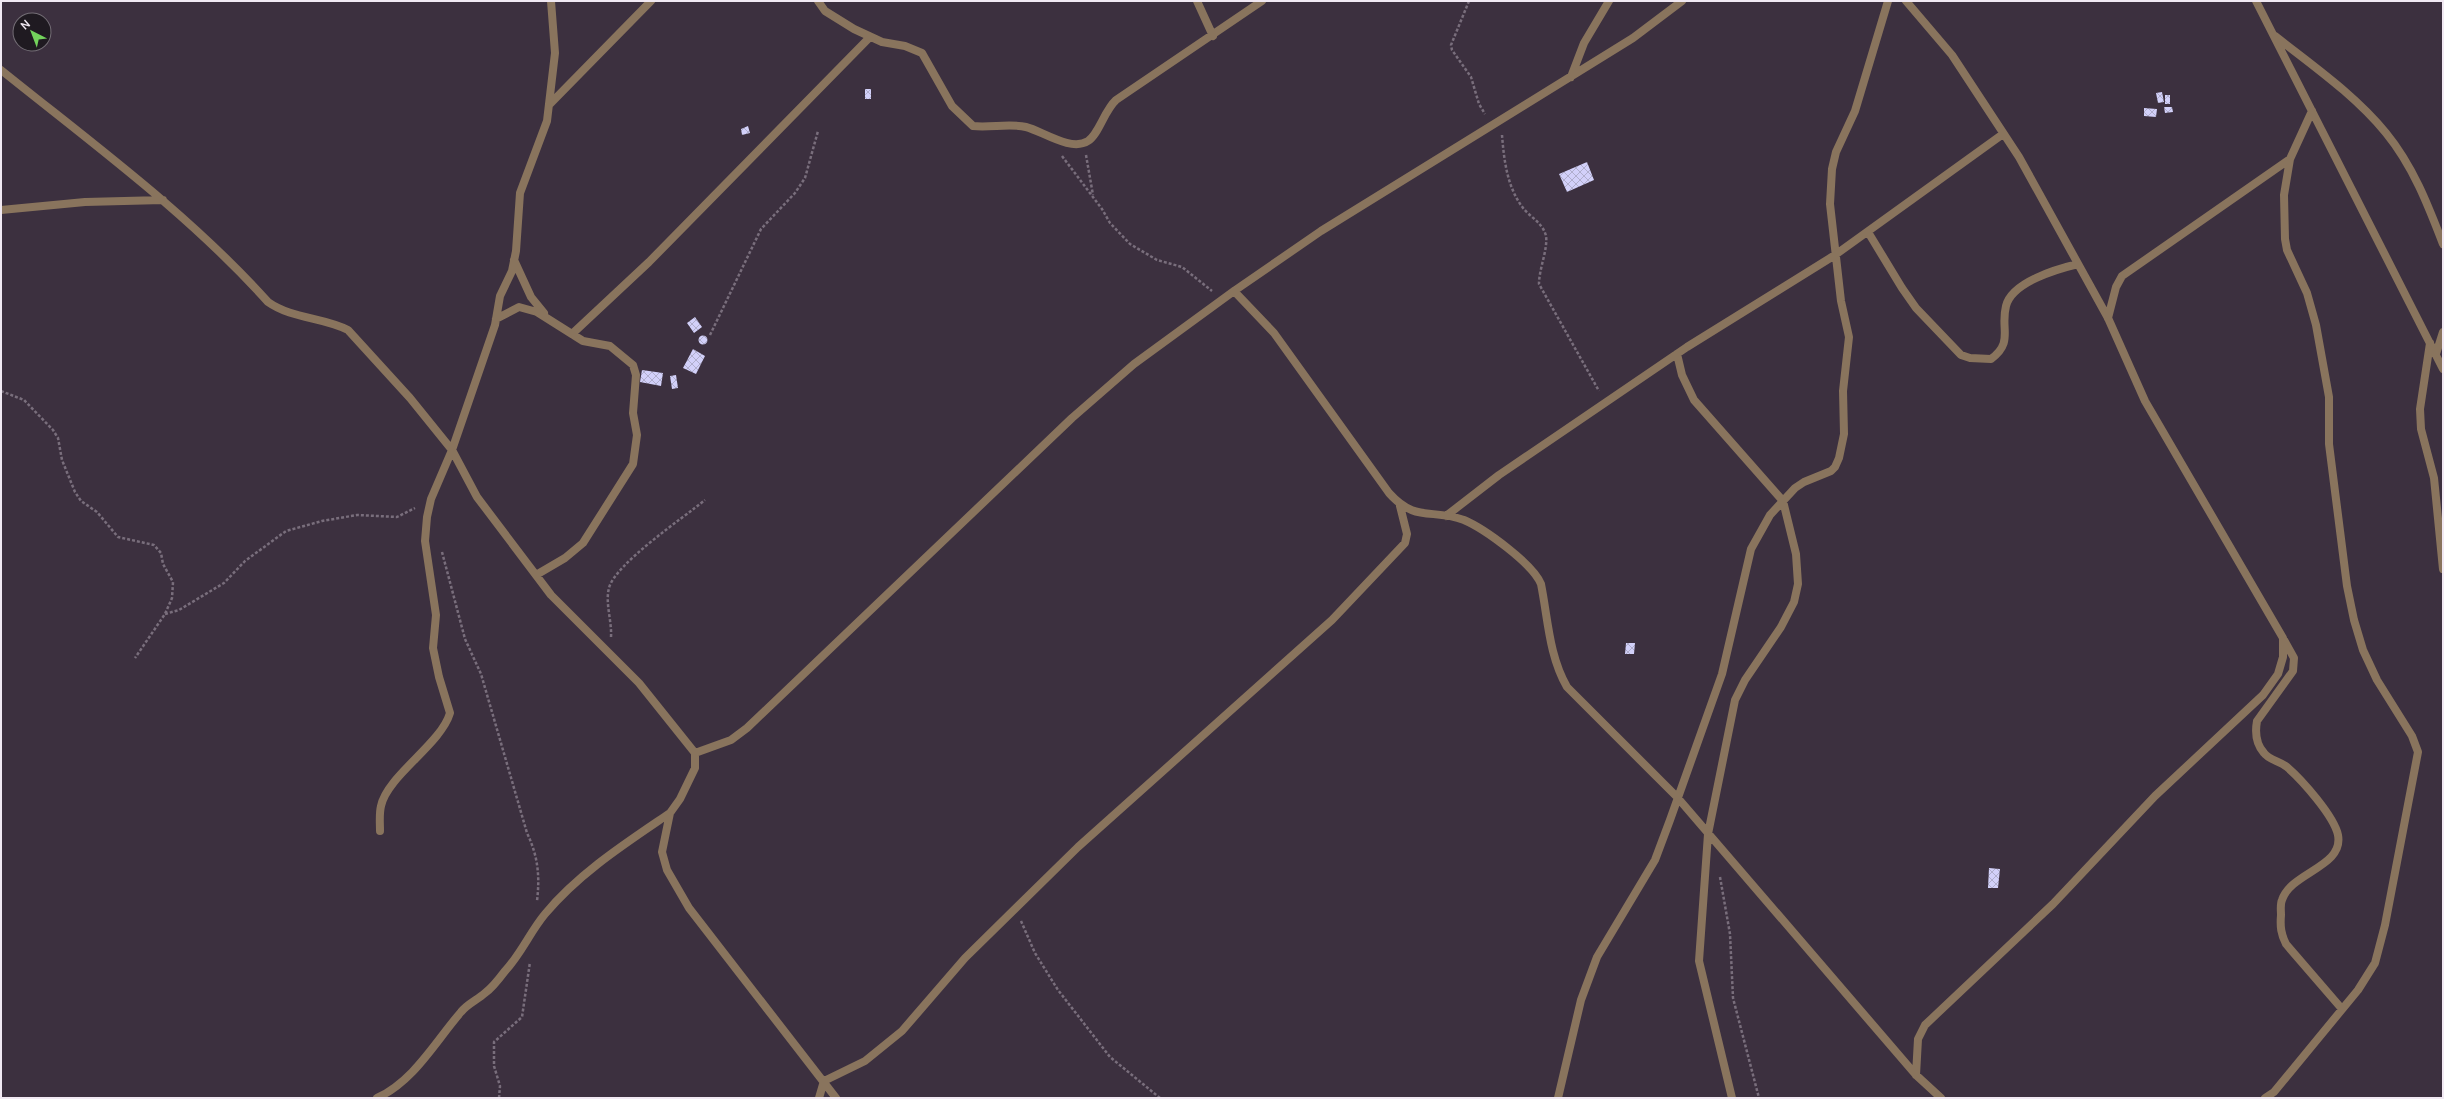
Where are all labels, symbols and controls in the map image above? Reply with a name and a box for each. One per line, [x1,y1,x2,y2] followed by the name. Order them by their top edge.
[12,12,52,52] north arrow
[17,16,33,32] text: N

